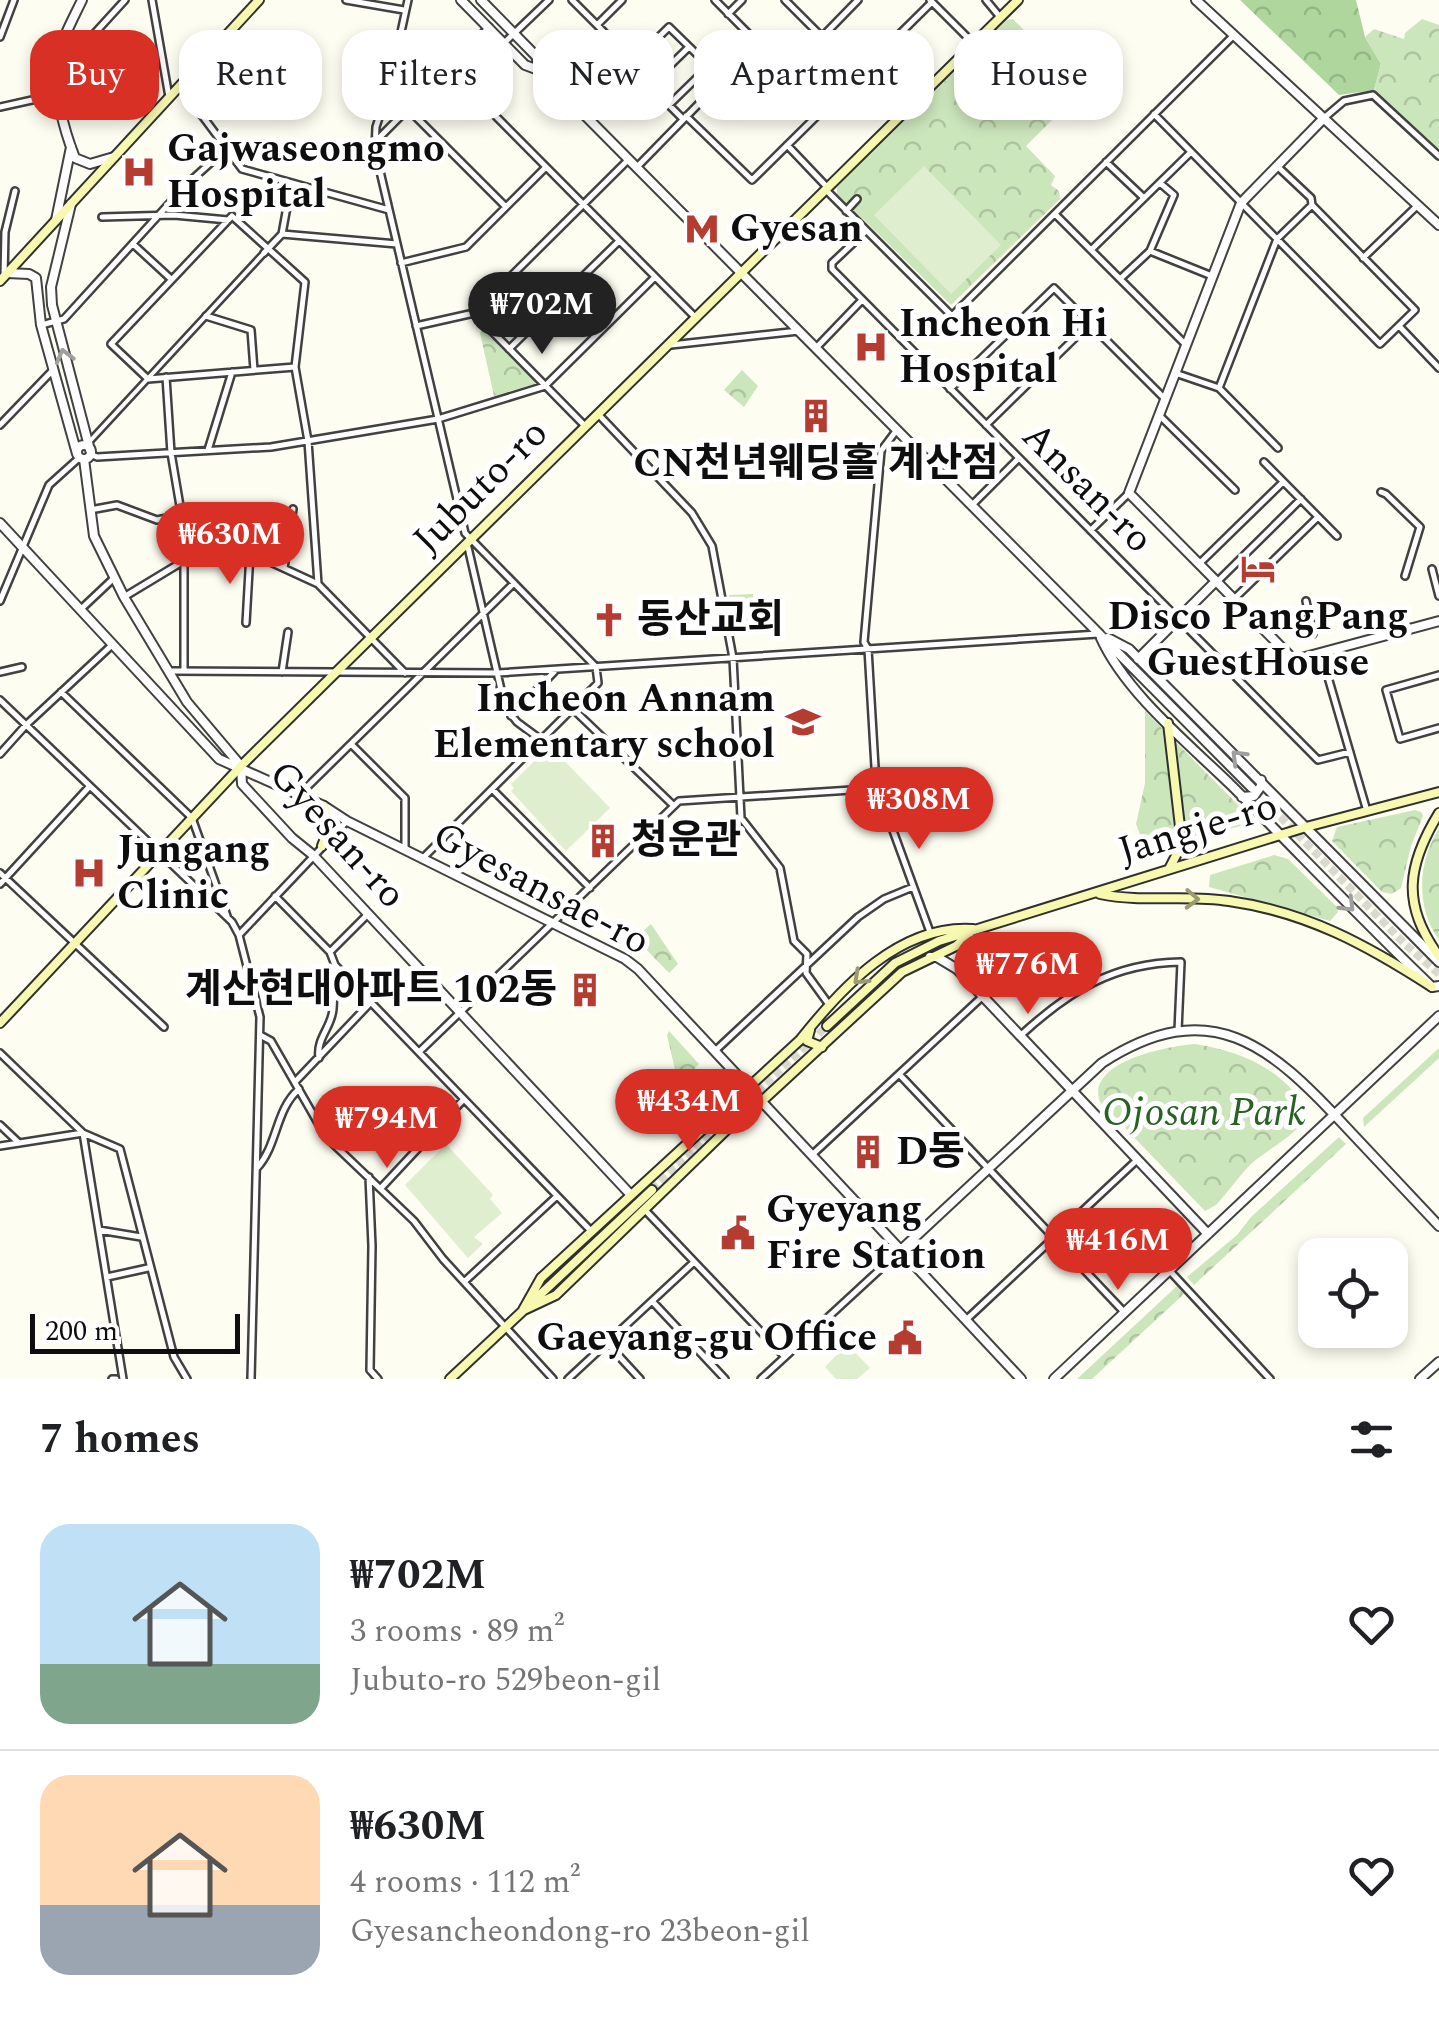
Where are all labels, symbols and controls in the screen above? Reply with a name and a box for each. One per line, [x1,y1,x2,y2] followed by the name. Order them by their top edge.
[30,30,159,120] chip: Buy
[179,30,322,120] chip: Rent
[342,30,513,120] chip: Filters
[533,30,674,120] chip: New
[694,30,934,120] chip: Apartment
[954,30,1123,120] chip: House
[167,119,445,226] place label: Gajwaseongmo Hospital
[120,153,158,191] hospital icon: Gajwaseongmo Hospital
[730,199,863,260] place label: Gyesan
[683,210,721,248] metro station icon: Gyesan
[472,272,612,357] pin: ₩702M
[490,280,594,329] text: ₩702M
[899,294,1108,401] place label: Incheon Hi Hospital
[852,328,890,366] hospital icon: Incheon Hi Hospital
[55,348,76,365] one-way arrow
[797,397,835,435] building icon: CN천년웨딩홀 계산점
[399,405,563,569] street label: Jubuto-ro
[1007,408,1167,568] street label: Ansan-ro
[633,434,999,495] place label: CN천년웨딩홀 계산점
[160,502,300,587] pin: ₩630M
[178,510,282,559] text: ₩630M
[1239,550,1277,588] hotel icon: Disco PangPang GuestHouse
[1107,587,1409,694] place label: Disco PangPang GuestHouse
[637,590,784,651] place label: 동산교회
[590,601,628,639] church icon: 동산교회
[433,669,775,776] place label: Incheon Annam Elementary school
[784,703,822,741] school or university icon: Incheon Annam Elementary school
[253,747,421,923] street label: Gyesan-ro
[1232,751,1250,769] one-way arrow
[849,767,989,852] pin: ₩308M
[867,775,971,824] text: ₩308M
[1111,776,1285,882] street label: Jangje-ro
[421,806,661,972] street label: Gyesansae-ro
[631,811,741,872] place label: 청운관
[117,820,270,927] place label: Jungang Clinic
[584,822,622,860] building icon: 청운관
[70,854,108,892] hospital icon: Jungang Clinic
[1184,888,1200,909] one-way arrow
[1337,893,1355,911] one-way arrow
[958,932,1098,1017] pin: ₩776M
[976,940,1080,989] text: ₩776M
[185,960,557,1021] place label: 계산현대아파트 102동
[853,966,872,984] one-way arrow
[566,971,604,1009] building icon: 계산현대아파트 102동
[619,1069,759,1154] pin: ₩434M
[637,1077,741,1126] text: ₩434M
[1102,1083,1306,1144] park label: Ojosan Park
[317,1086,457,1171] pin: ₩794M
[335,1094,439,1143] text: ₩794M
[896,1122,965,1183] place label: D동
[849,1133,887,1171] building icon: D동
[766,1180,986,1287] place label: Gyeyang Fire Station
[1048,1208,1188,1293] pin: ₩416M
[719,1214,757,1252] public building icon: Gyeyang Fire Station
[1066,1216,1170,1265] text: ₩416M
[1298,1238,1408,1348] map controls
[1298,1238,1408,1348] button: locate
[536,1308,877,1369] place label: Gaeyang-gu Office
[30,1309,240,1354] scale bar
[45,1310,118,1353] text: 200 m
[886,1319,924,1357] public building icon: Gaeyang-gu Office
[40,1408,200,1471] text: 7 homes
[1344,1412,1399,1467] icon: filters
[350,1544,486,1607] text: ₩702M
[120,1564,240,1684] icon: home
[1344,1597,1399,1652] icon: heart
[350,1607,564,1656] text: 3 rooms · 89 m²
[350,1656,661,1705] text: Jubuto-ro 529beon-gil
[350,1795,486,1858] text: ₩630M
[120,1815,240,1935] icon: home
[1344,1848,1399,1903] icon: heart
[350,1858,580,1907] text: 4 rooms · 112 m²
[350,1907,810,1956] text: Gyesancheondong-ro 23beon-gil

